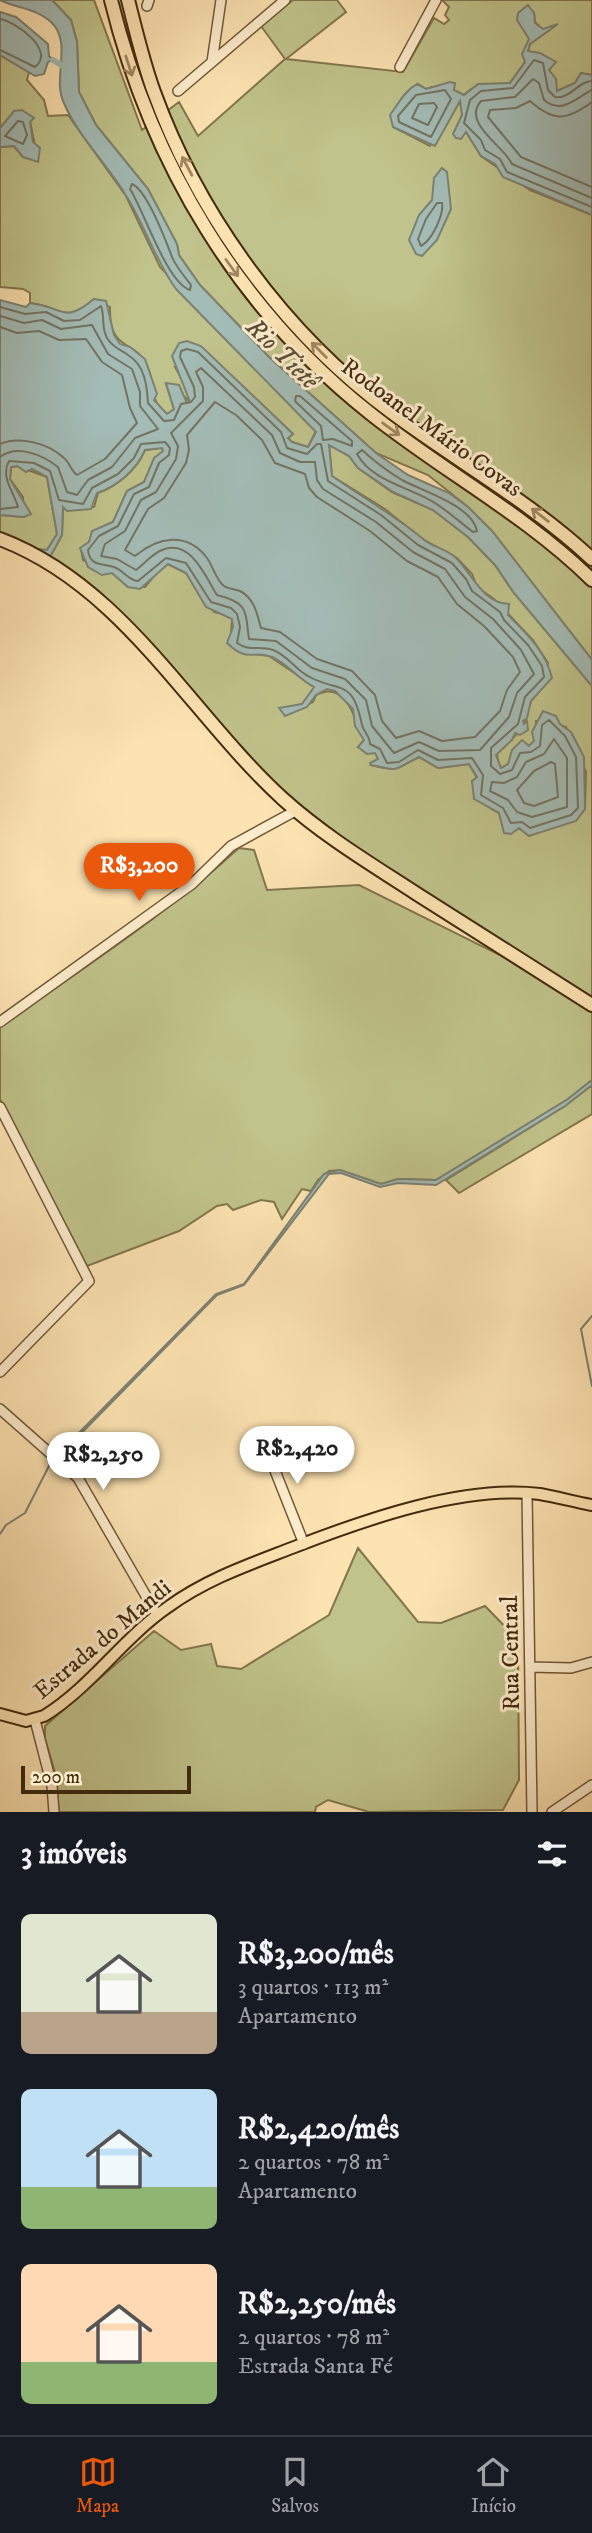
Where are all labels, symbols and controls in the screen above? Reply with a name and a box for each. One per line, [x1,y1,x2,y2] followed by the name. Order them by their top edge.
[124,54,136,76] one-way arrow
[180,156,193,177] one-way arrow
[224,258,239,276] one-way arrow
[238,311,327,398] water label: Rio Tietê
[310,342,327,359] one-way arrow
[335,352,528,504] street label: Rodoanel Mário Covas
[381,422,400,436] one-way arrow
[531,508,550,523] one-way arrow
[74,844,204,903] pin: R$3,200
[100,851,178,880] text: R$3,200
[232,1426,362,1486] pin: R$2,420
[38,1432,168,1492] pin: R$2,250
[256,1434,338,1463] text: R$2,420
[63,1440,143,1469] text: R$2,250
[28,1573,178,1706] street label: Estrada do Mandi
[495,1594,527,1711] street label: Rua Central
[21,1763,191,1795] scale bar
[32,1766,80,1789] text: 200 m
[533,1835,571,1873] icon: filters
[21,1836,127,1873] text: 3 imóveis
[238,1936,394,1973] text: R$3,200/mês
[77,1942,161,2026] icon: home
[238,1973,388,2002] text: 3 quartos · 113 m²
[238,2002,357,2031] text: Apartamento
[238,2111,399,2148] text: R$2,420/mês
[77,2117,161,2201] icon: home
[238,2148,389,2177] text: 2 quartos · 78 m²
[238,2177,357,2206] text: Apartamento
[238,2286,396,2323] text: R$2,250/mês
[77,2292,161,2376] icon: home
[238,2323,389,2352] text: 2 quartos · 78 m²
[238,2352,393,2381] text: Estrada Santa Fé
[76,2453,119,2518] tab: Mapa
[271,2453,319,2518] tab: Salvos
[471,2453,516,2518] tab: Início

